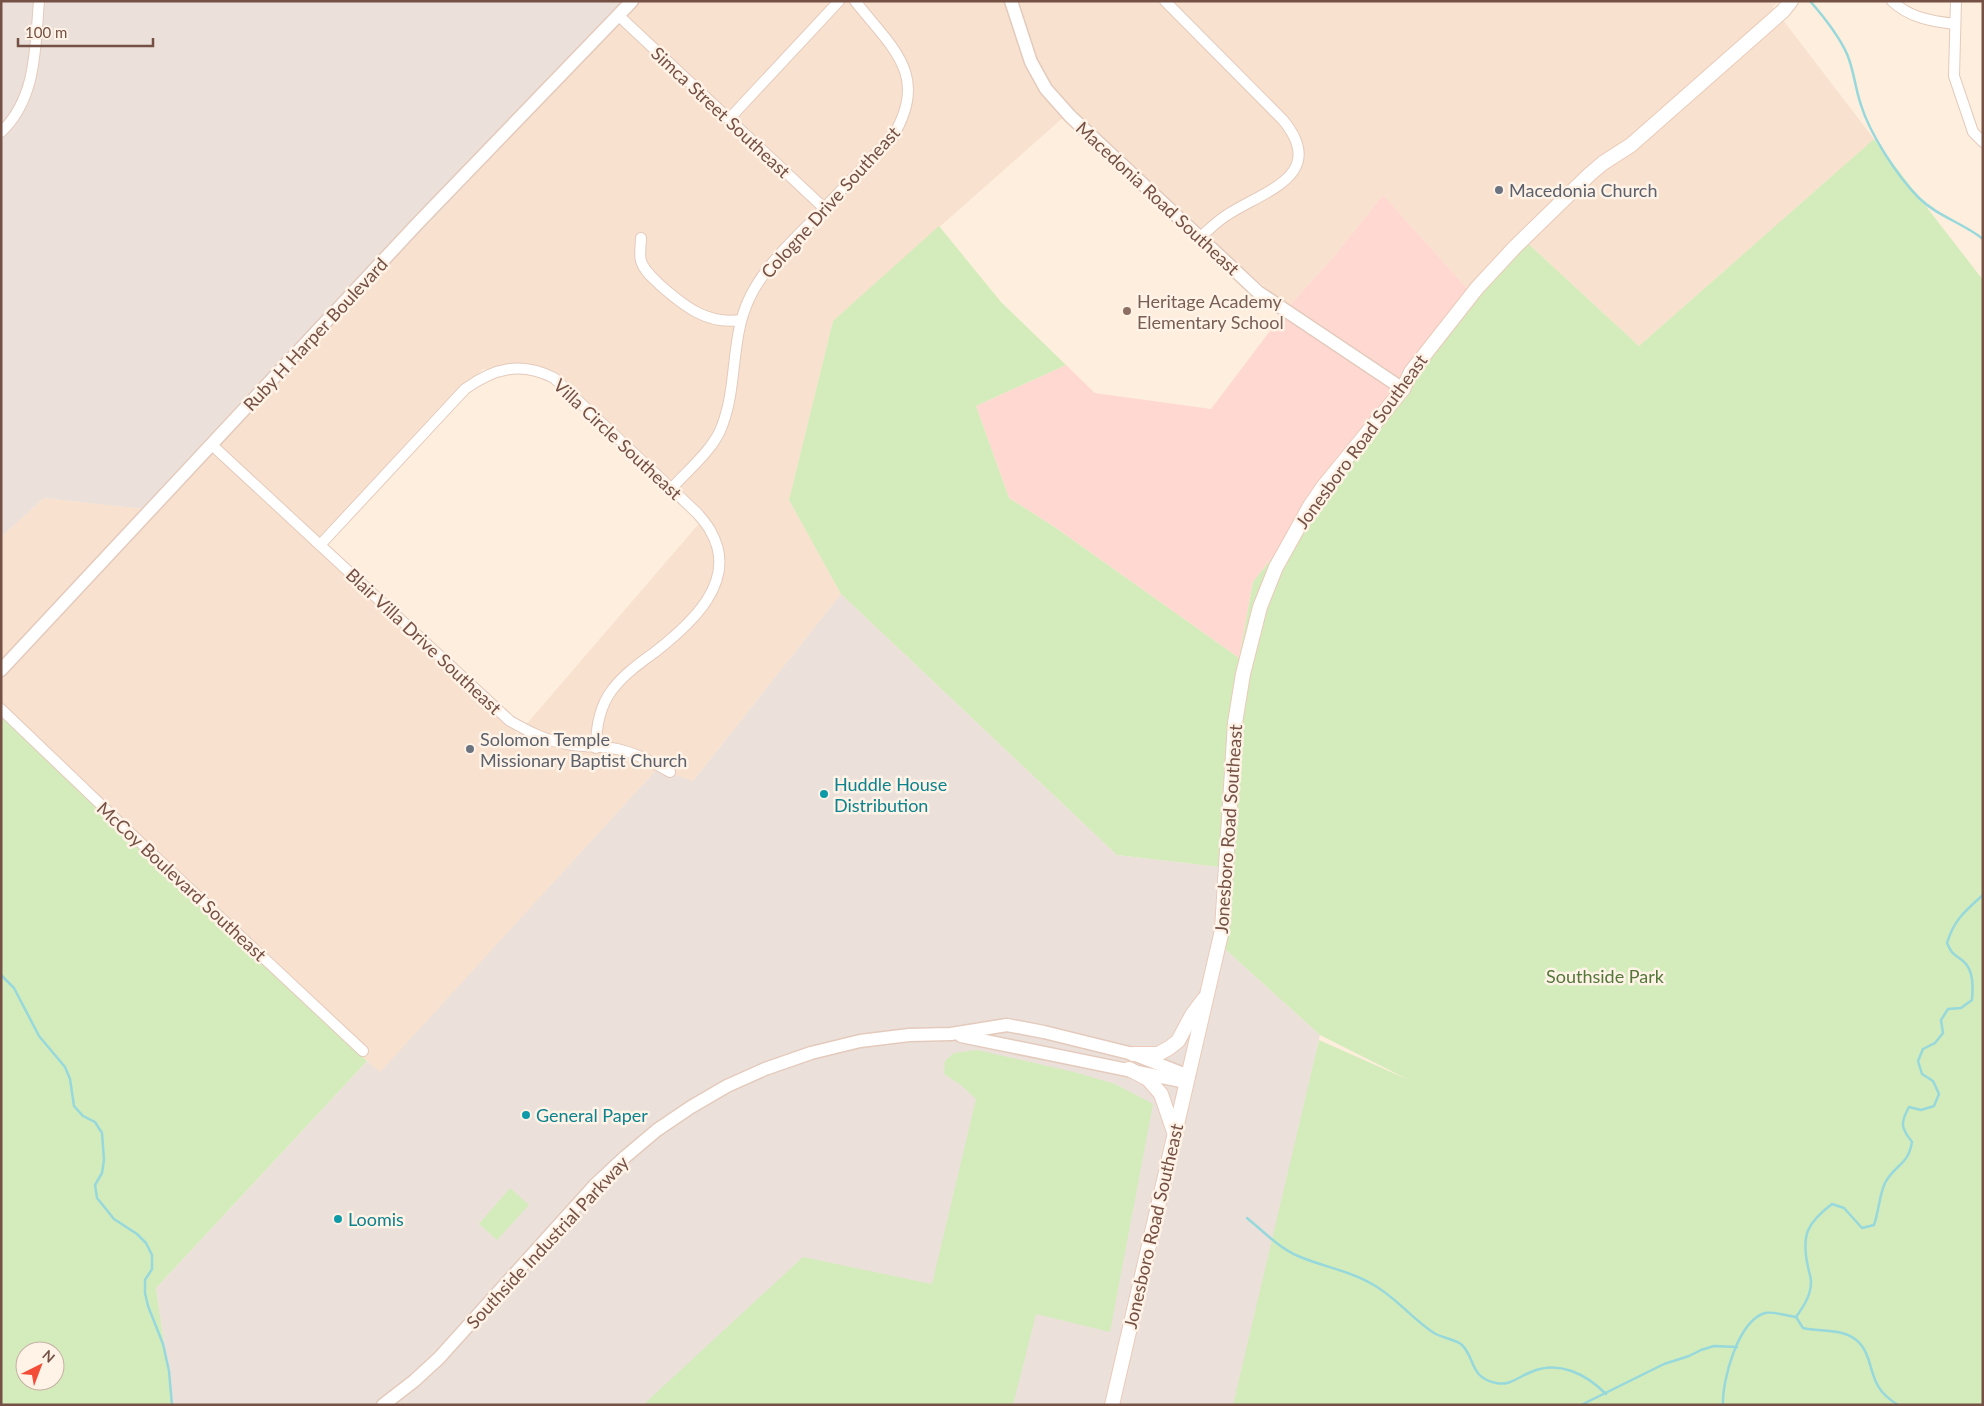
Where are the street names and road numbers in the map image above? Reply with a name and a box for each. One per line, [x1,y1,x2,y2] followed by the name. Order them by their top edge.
[647,42,795,183] street label: Simca Street Southeast
[1072,117,1245,280] street label: Macedonia Road Southeast
[756,121,904,282] street label: Cologne Drive Southeast
[238,253,392,415] street label: Ruby H Harper Boulevard
[1290,349,1432,532] street label: Jonesboro Road Southeast
[549,374,687,504] street label: Villa Circle Southeast
[342,563,507,719] street label: Blair Villa Drive Southeast
[1210,723,1246,934] street label: Jonesboro Road Southeast
[93,797,272,966] street label: McCoy Boulevard Southeast
[1119,1121,1187,1331] street label: Jonesboro Road Southeast
[461,1151,633,1333] street label: Southside Industrial Parkway

